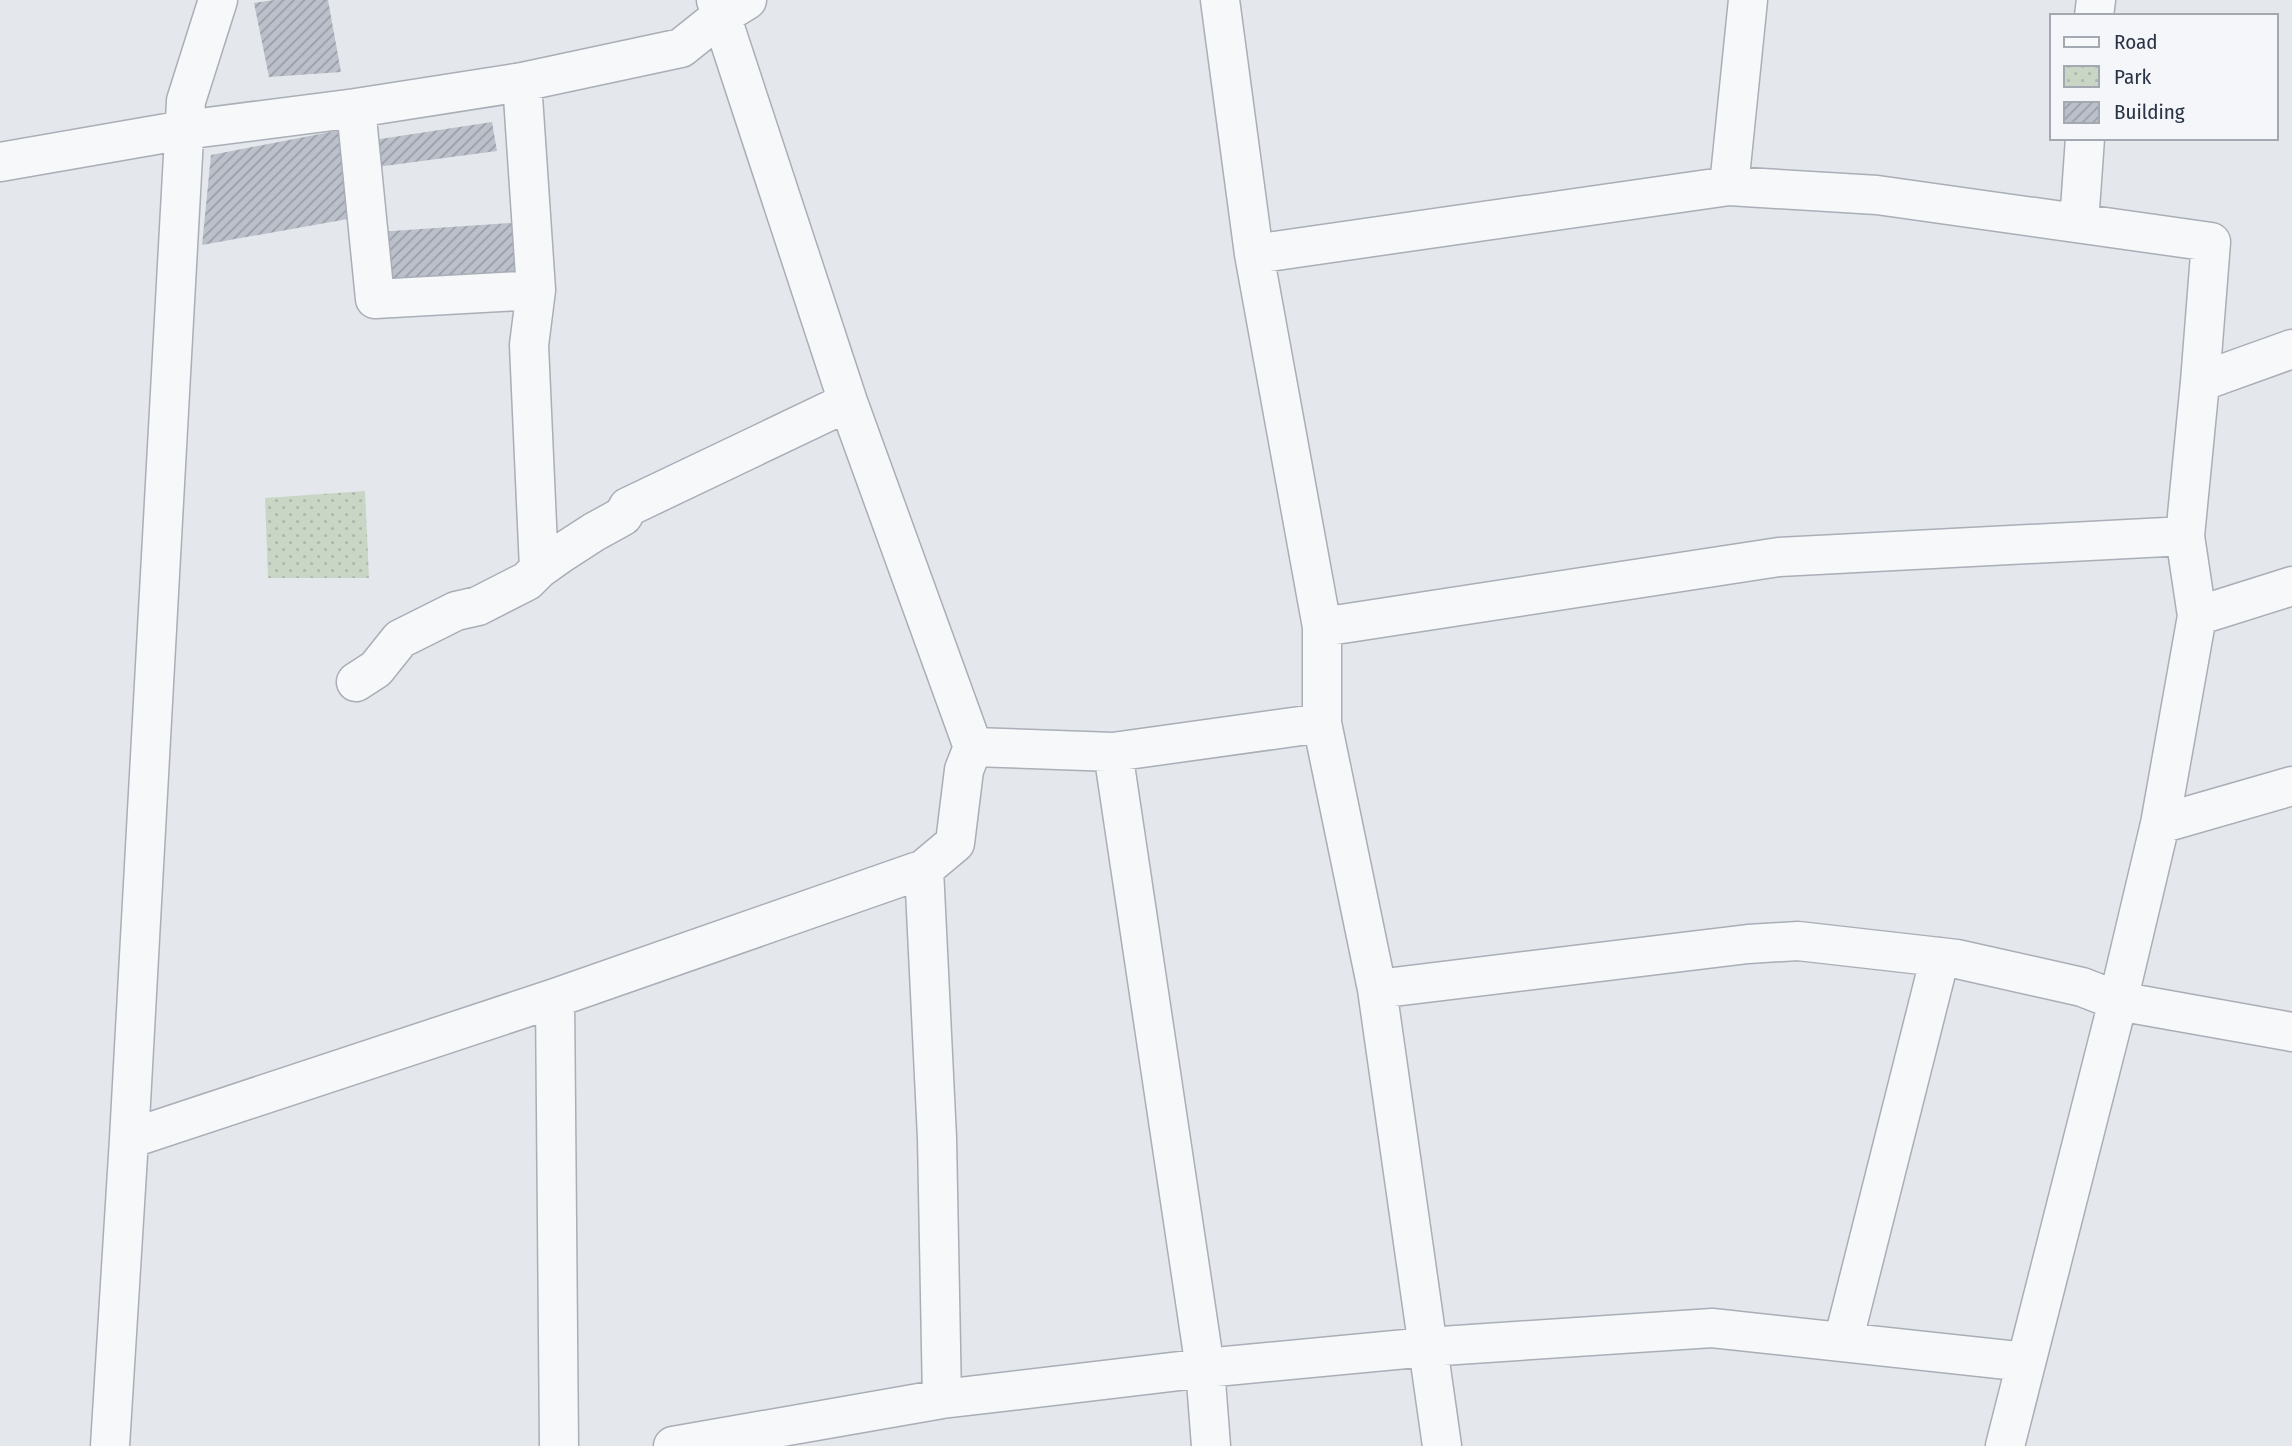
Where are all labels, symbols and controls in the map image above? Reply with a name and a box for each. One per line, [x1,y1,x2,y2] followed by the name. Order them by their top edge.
[2050,14,2278,140] legend
[2114,29,2158,55] text: Road
[2114,64,2152,90] text: Park
[2114,99,2185,125] text: Building

